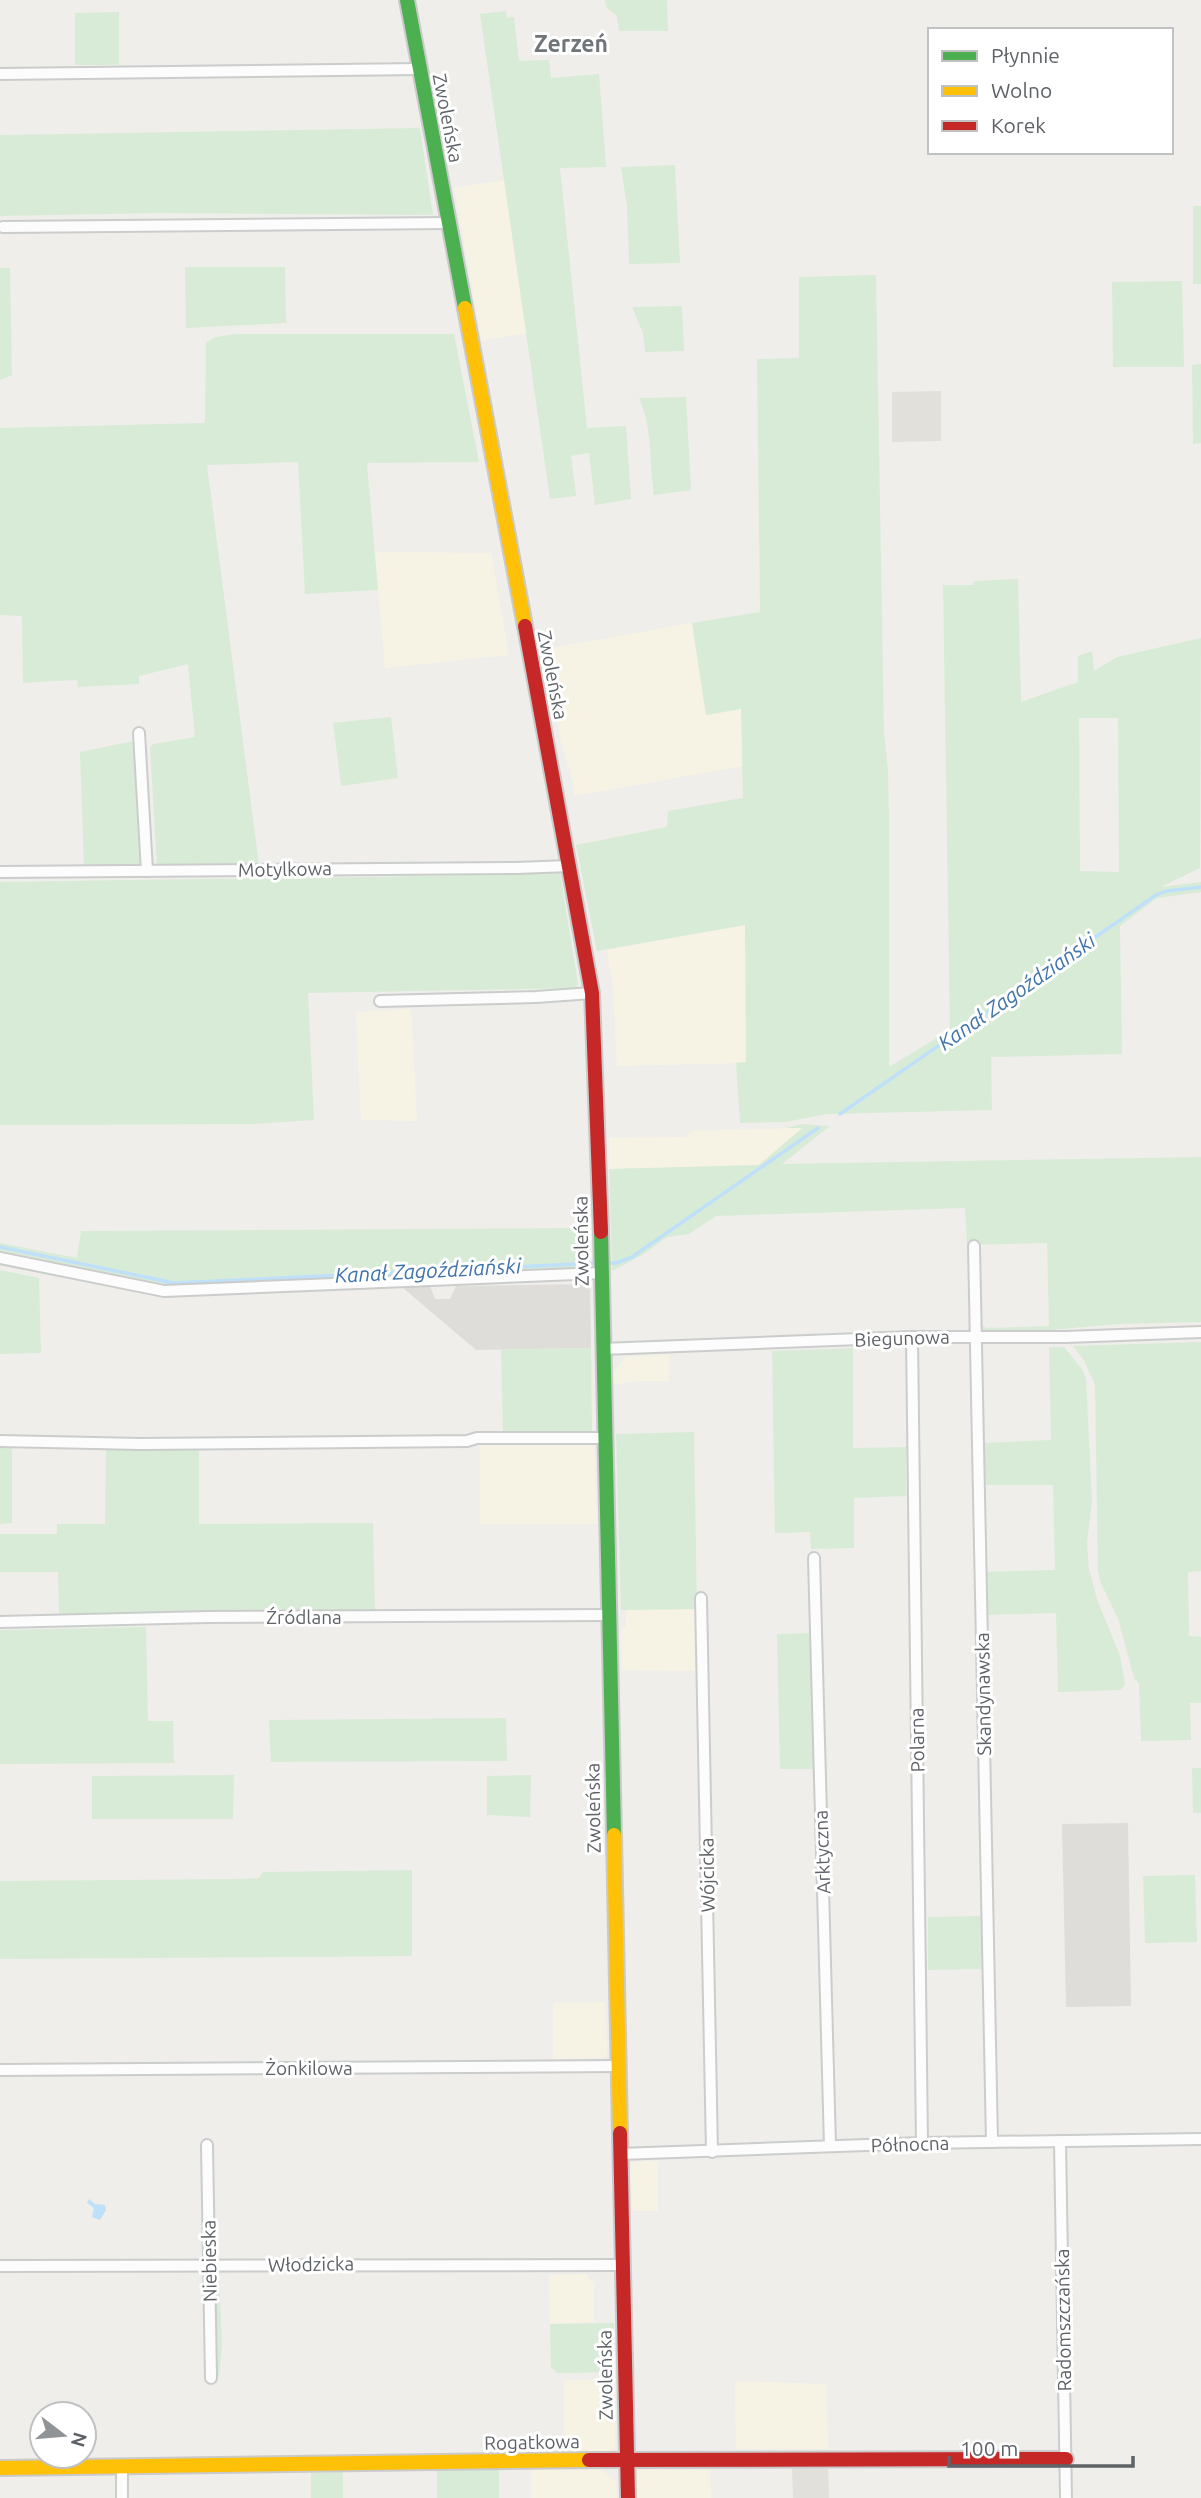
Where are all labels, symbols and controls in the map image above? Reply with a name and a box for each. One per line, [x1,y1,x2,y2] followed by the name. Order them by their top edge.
[928,28,1173,154] legend
[534,31,608,56] district label: Zerzeń
[991,43,1060,67] text: Płynnie
[429,72,467,164] street label: Zwoleńska
[991,78,1052,102] text: Wolno
[991,113,1046,137] text: Korek
[534,629,572,721] street label: Zwoleńska
[238,857,332,881] street label: Motylkowa
[933,927,1100,1055] water label: Kanał Zagoździański
[569,1196,593,1286] street label: Zwoleńska
[334,1253,522,1287] water label: Kanał Zagoździański
[854,1325,950,1351] street label: Biegunowa
[266,1606,342,1628] street label: Źródlana
[971,1632,995,1756] street label: Skandynawska
[905,1707,929,1773] street label: Polarna
[581,1763,605,1853] street label: Zwoleńska
[810,1810,834,1894] street label: Arktyczna
[695,1837,719,1913] street label: Wójcicka
[265,2057,353,2079] street label: Żonkilowa
[870,2132,950,2156] street label: Północna
[197,2220,221,2302] street label: Niebieska
[1051,2248,1075,2392] street label: Radomszczańska
[268,2252,354,2276] street label: Włodzicka
[593,2330,617,2420] street label: Zwoleńska
[28,2400,98,2470] north arrow
[949,2424,1133,2468] scale bar
[67,2430,92,2450] text: N
[484,2430,580,2454] street label: Rogatkowa
[960,2436,1018,2460] text: 100 m

